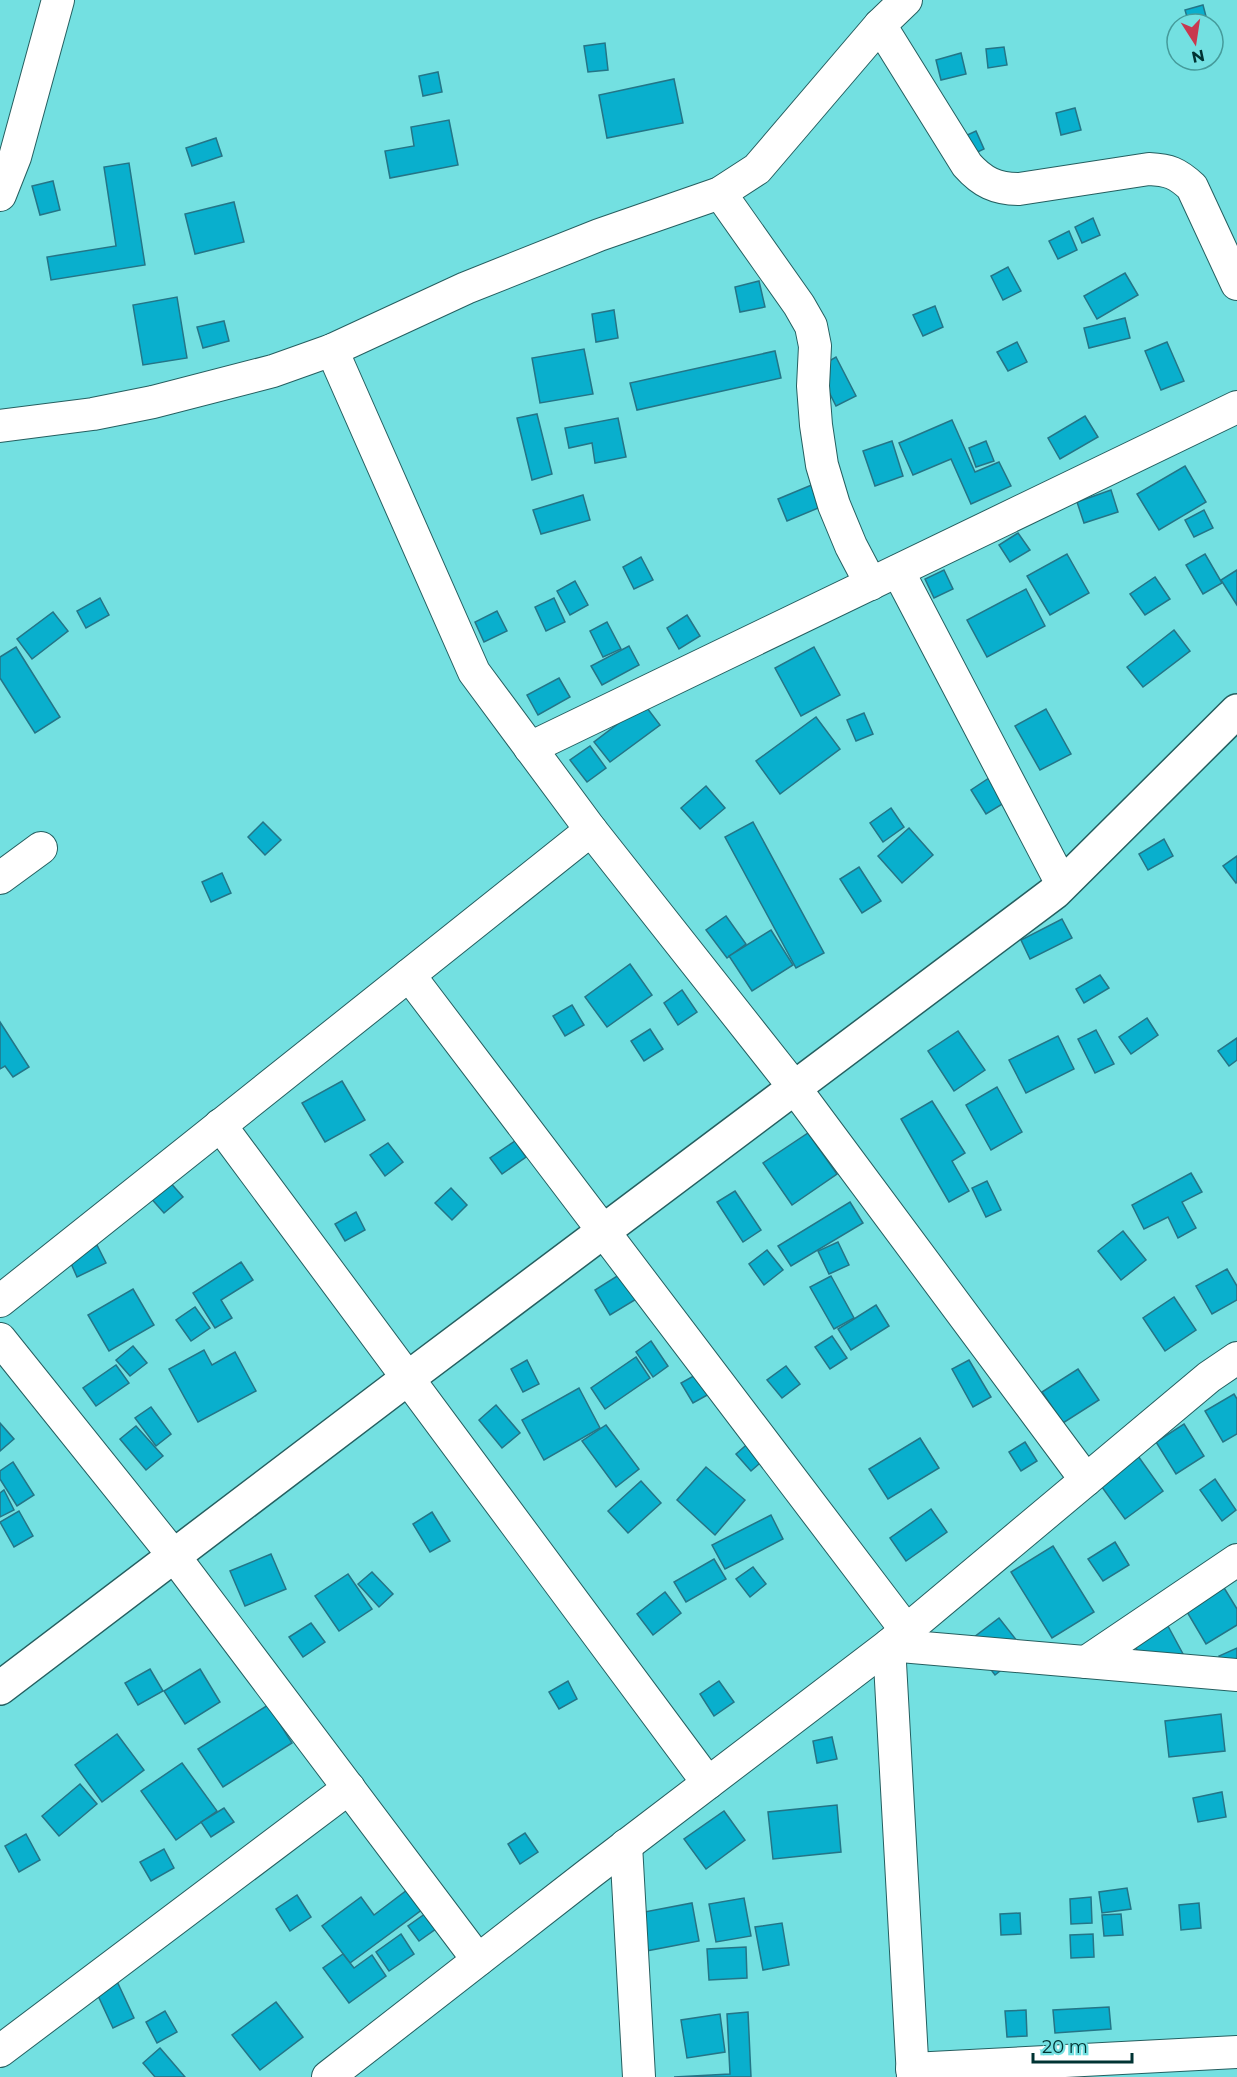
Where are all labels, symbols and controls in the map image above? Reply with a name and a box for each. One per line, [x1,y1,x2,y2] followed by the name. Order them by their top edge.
[1165,12,1225,72] north arrow
[1190,46,1206,67] text: N
[1033,2026,1132,2064] scale bar
[1042,2036,1088,2058] text: 20 m

